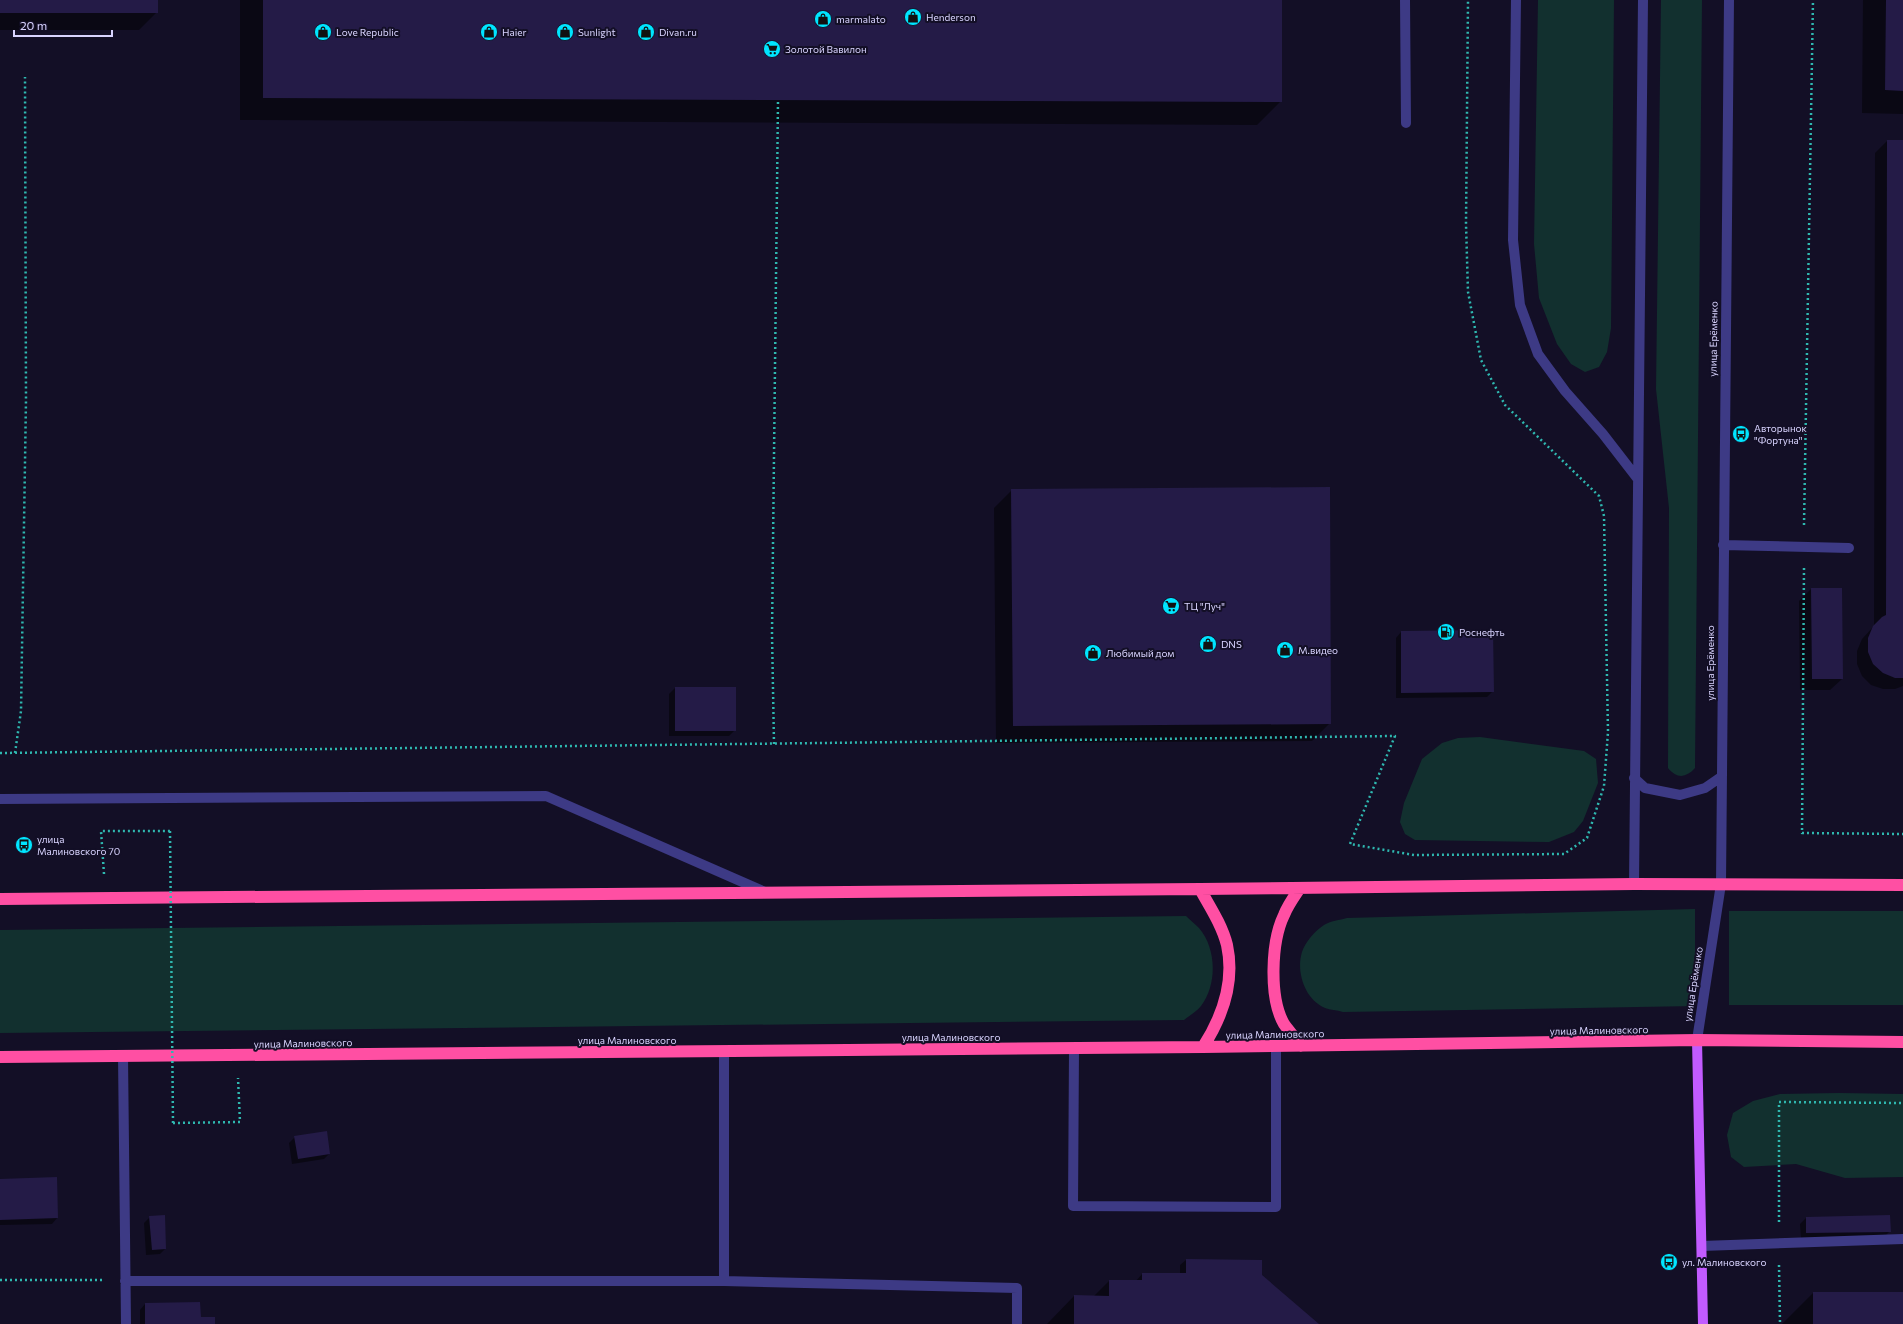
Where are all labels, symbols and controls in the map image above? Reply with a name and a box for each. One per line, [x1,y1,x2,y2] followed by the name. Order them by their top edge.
[903,7,923,27] shop icon: Henderson
[813,9,833,29] shop icon: marmalato
[926,11,976,23] place label: Henderson
[14,12,112,38] scale bar
[836,13,886,25] place label: marmalato
[20,18,47,32] text: 20 m
[313,22,333,42] shop icon: Love Republic
[479,22,499,42] shop icon: Haier
[555,22,575,42] shop icon: Sunlight
[636,22,656,42] shop icon: Divan.ru
[336,26,399,38] place label: Love Republic
[502,26,527,38] place label: Haier
[578,26,616,38] place label: Sunlight
[659,26,697,38] place label: Divan.ru
[762,39,782,59] supermarket icon: Золотой Вавилон
[785,43,867,55] place label: Золотой Вавилон
[1706,301,1720,377] street label: улица Ерёменко
[1754,422,1808,446] place label: Авторынок "Фортуна"
[1731,424,1751,444] bus stop icon: Авторынок "Фортуна"
[1161,596,1181,616] supermarket icon: ТЦ "Луч"
[1184,600,1225,612] place label: ТЦ "Луч"
[1436,622,1456,642] fuel station icon: Роснефть
[1704,625,1716,701] street label: улица Ерёменко
[1459,626,1505,638] place label: Роснефть
[1198,634,1218,654] shop icon: DNS
[1221,638,1242,650] place label: DNS
[1275,640,1295,660] shop icon: М.видео
[1083,643,1103,663] shop icon: Любимый дом
[1298,644,1338,656] place label: М.видео
[1106,647,1174,659] place label: Любимый дом
[37,833,120,857] place label: улица Малиновского 70
[14,835,34,855] bus stop icon: улица Малиновского 70
[1681,946,1705,1022] street label: улица Ерёменко
[1550,1023,1648,1037] street label: улица Малиновского
[1226,1027,1324,1041] street label: улица Малиновского
[902,1031,1000,1043] street label: улица Малиновского
[578,1034,676,1046] street label: улица Малиновского
[254,1036,352,1050] street label: улица Малиновского
[1659,1252,1679,1272] bus stop icon: ул. Малиновского
[1682,1256,1766,1268] place label: ул. Малиновского

